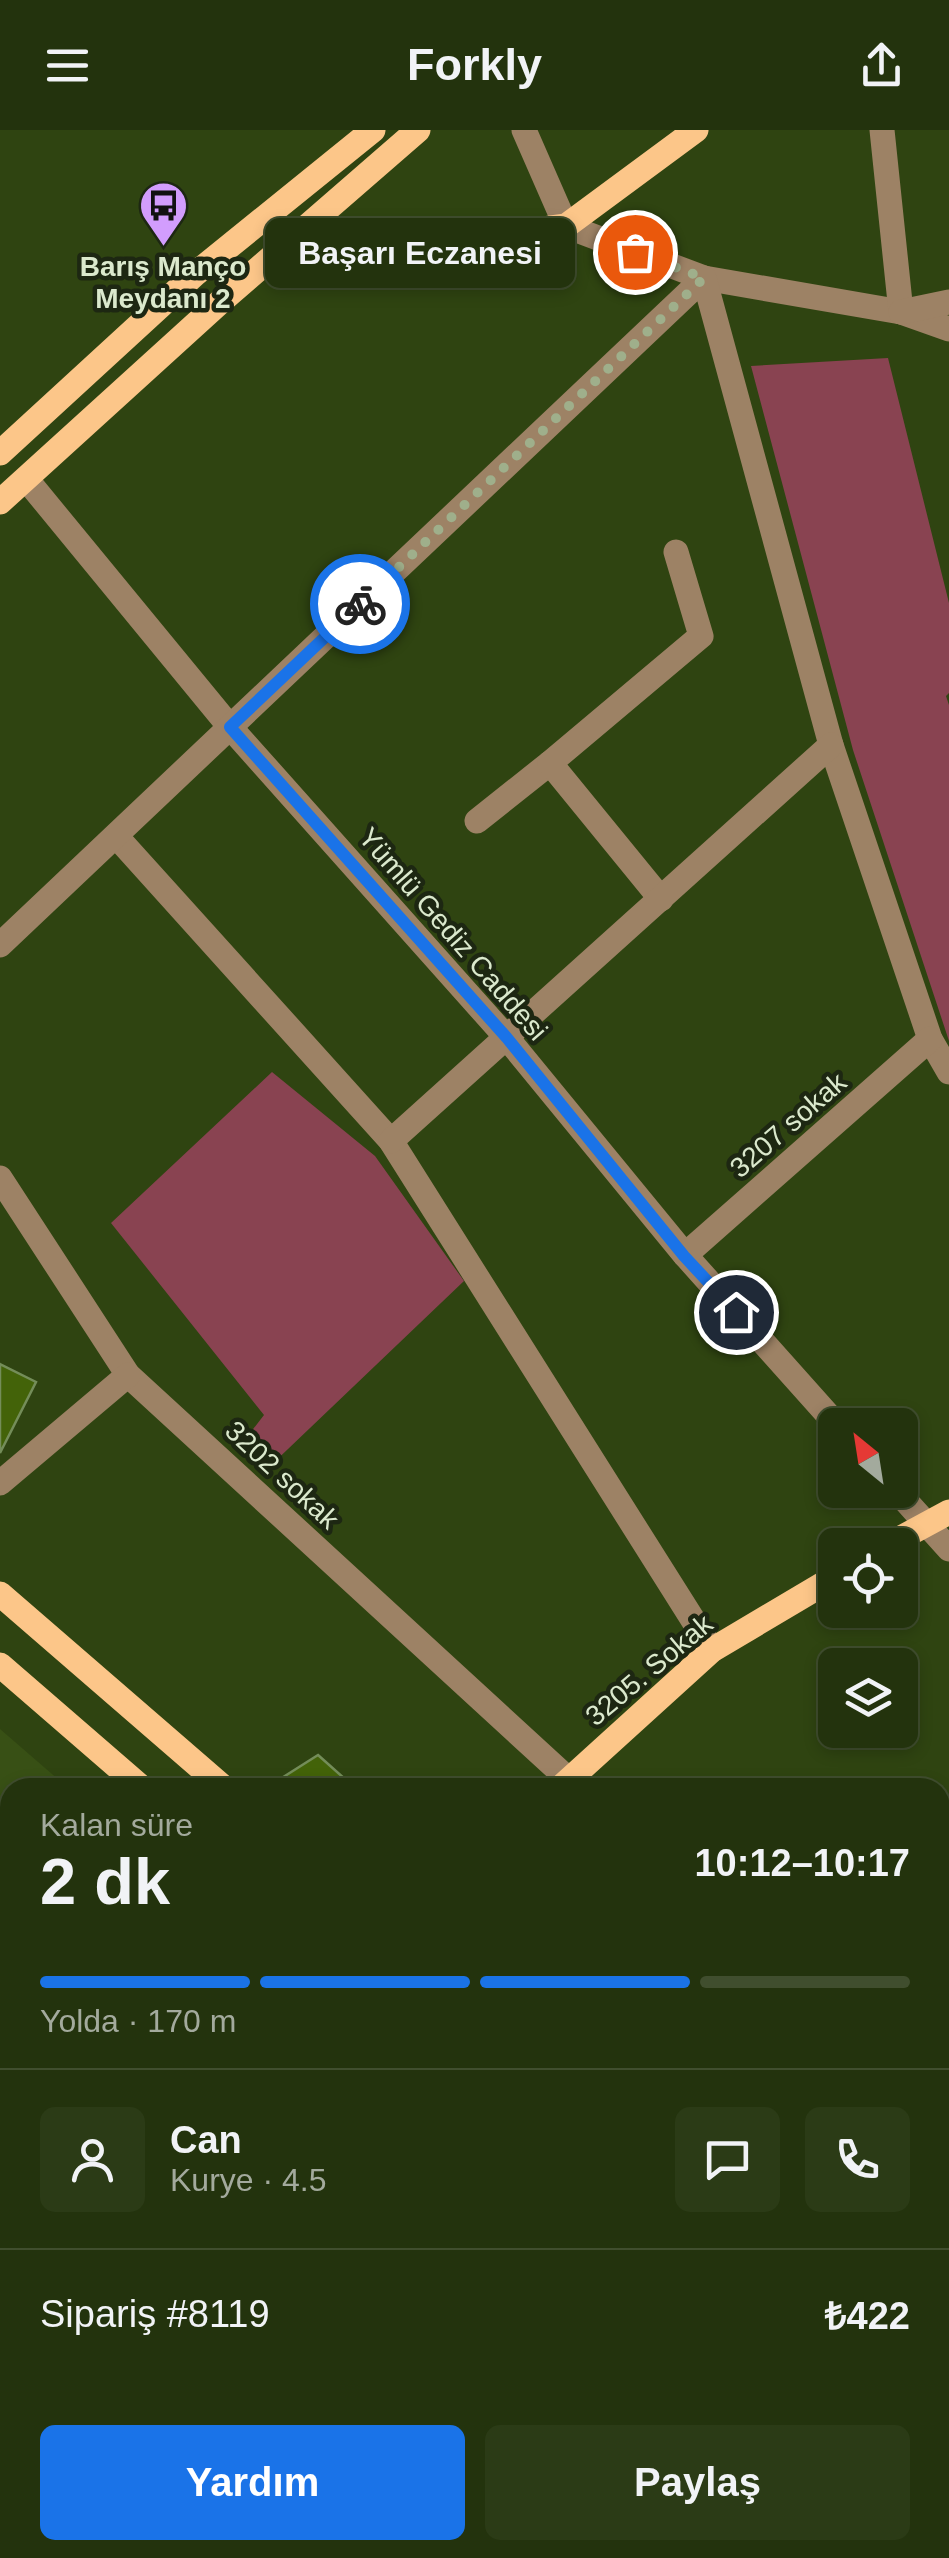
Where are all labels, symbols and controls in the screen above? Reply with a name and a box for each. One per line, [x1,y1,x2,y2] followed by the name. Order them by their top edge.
[40,38,95,93] icon: menu
[854,38,909,93] icon: share
[407,39,542,90] text: Forkly
[137,180,189,248] bus stop icon: Barış Manço Meydanı 2
[593,210,678,295] pin
[265,217,575,287] callout: Başarı Eczanesi
[608,225,663,280] icon: bag
[298,235,542,271] text: Başarı Eczanesi
[80,251,246,314] place label: Barış Manço Meydanı 2
[310,554,410,654] courier
[333,577,388,632] icon: bike
[352,822,554,1046] street label: Yümlü Gediz Caddesi
[724,1066,853,1184] street label: 3207 sokak
[694,1270,779,1355] pin
[709,1285,764,1340] icon: home
[818,1408,918,1508] north arrow
[818,1408,918,1748] map controls
[219,1415,346,1536] street label: 3202 sokak
[818,1528,918,1628] button: locate
[579,1607,719,1732] street label: 3205. Sokak
[818,1648,918,1748] button: layers
[40,1807,193,1843] text: Kalan süre
[694,1842,910,1884] text: 10:12–10:17
[40,1845,170,1918] text: 2 dk
[40,2003,236,2039] text: Yolda · 170 m
[40,2107,145,2212] button: person
[675,2107,780,2212] button: chat
[805,2107,910,2212] button: phone
[170,2119,242,2161] text: Can
[170,2162,327,2198] text: Kurye · 4.5
[40,2293,270,2335] text: Sipariş #8119
[825,2295,910,2337] text: ₺422
[40,2425,465,2540] button: Yardım
[485,2425,910,2540] button: Paylaş

